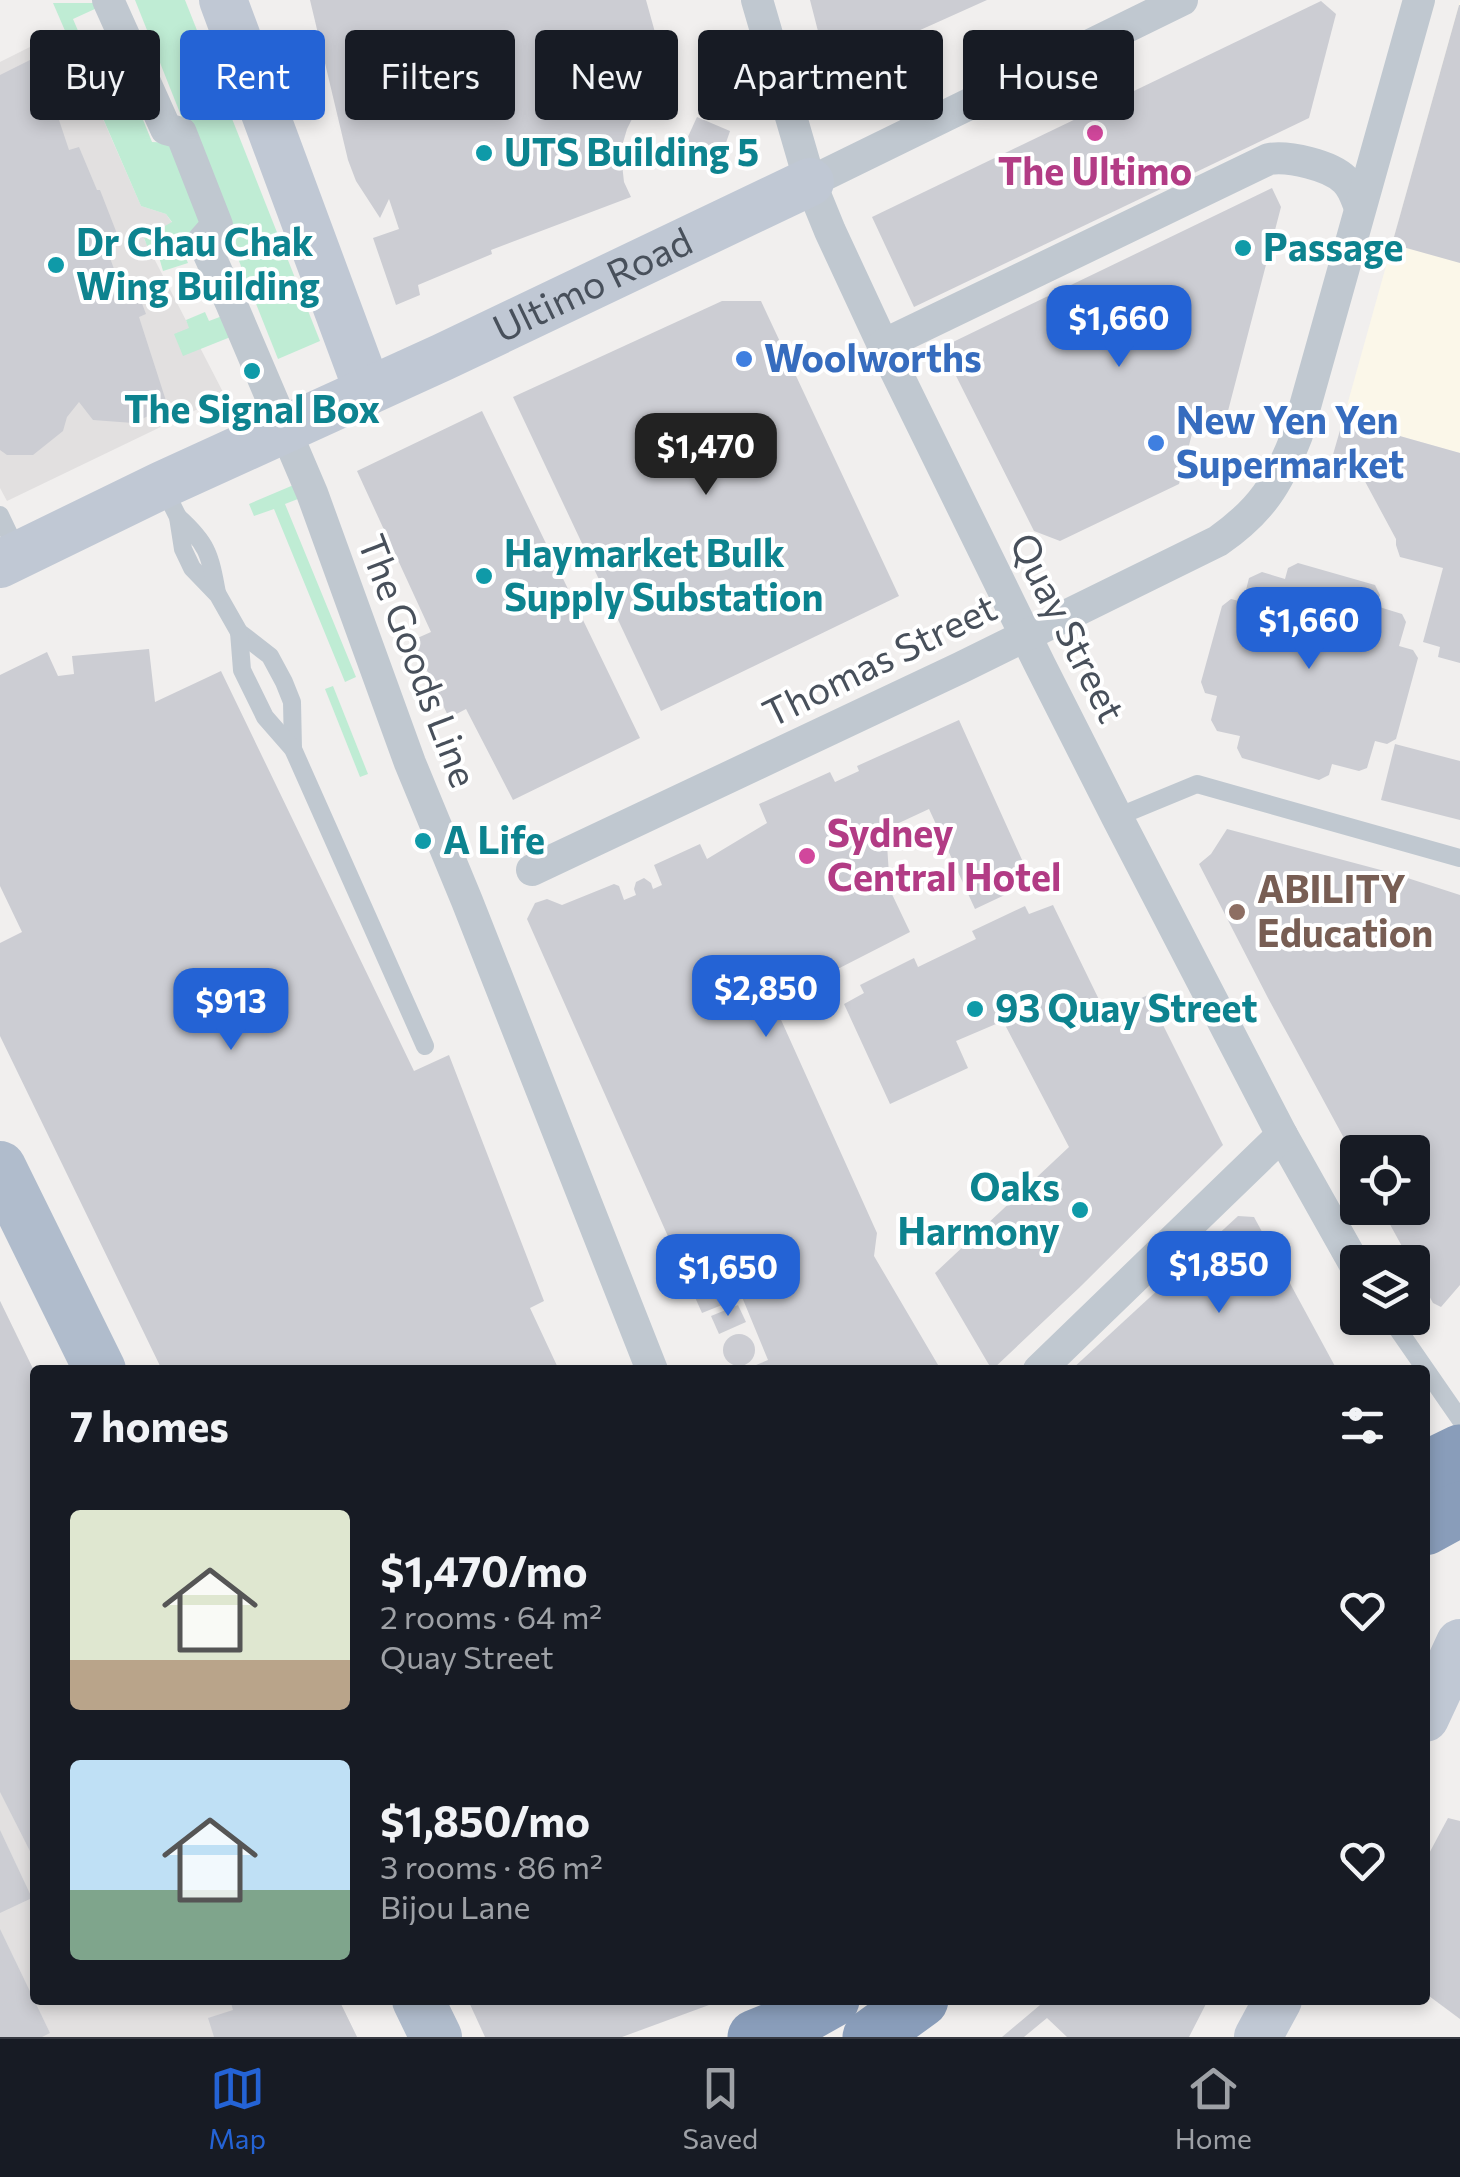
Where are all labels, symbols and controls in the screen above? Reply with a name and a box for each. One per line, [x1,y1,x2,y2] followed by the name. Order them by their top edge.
[30,30,160,120] chip: Buy
[180,30,325,120] chip: Rent
[345,30,515,120] chip: Filters
[535,30,678,120] chip: New
[698,30,943,120] chip: Apartment
[963,30,1134,120] chip: House
[1084,122,1106,144] marker: The Ultimo
[504,127,759,174] place label: UTS Building 5
[473,142,495,164] marker: UTS Building 5
[998,146,1192,193] place label: The Ultimo
[485,216,699,351] street label: Ultimo Road
[76,217,320,308] place label: Dr Chau Chak Wing Building
[1263,222,1404,269] place label: Passage
[1232,237,1254,259] marker: Passage
[45,254,67,276] marker: Dr Chau Chak Wing Building
[1038,285,1200,370] pin: $1,660
[1068,297,1170,337] text: $1,660
[764,333,982,380] place label: Woolworths
[733,348,755,370] marker: Woolworths
[241,360,263,382] marker: The Signal Box
[124,384,380,431] place label: The Signal Box
[1176,395,1404,486] place label: New Yen Yen Supermarket
[625,413,787,498] pin: $1,470
[657,425,755,465] text: $1,470
[1145,432,1167,454] marker: New Yen Yen Supermarket
[1002,524,1137,729] street label: Quay Street
[350,527,489,793] street label: The Goods Line
[504,528,823,619] place label: Haymarket Bulk Supply Substation
[473,565,495,587] marker: Haymarket Bulk Supply Substation
[755,582,1003,736] street label: Thomas Street
[1228,587,1390,672] pin: $1,660
[1258,599,1360,639] text: $1,660
[827,808,1061,899] place label: Sydney Central Hotel
[443,815,545,862] place label: A Life
[412,830,434,852] marker: A Life
[796,845,818,867] marker: Sydney Central Hotel
[1257,864,1433,955] place label: ABILITY Education
[1226,901,1248,923] marker: ABILITY Education
[685,955,847,1040] pin: $2,850
[714,967,818,1007] text: $2,850
[172,968,290,1053] pin: $913
[195,980,267,1020] text: $913
[995,983,1257,1030] place label: 93 Quay Street
[964,998,986,1020] marker: 93 Quay Street
[1340,1135,1430,1335] map controls
[1340,1135,1430,1225] button: locate
[898,1162,1060,1253] place label: Oaks Harmony
[1069,1199,1091,1221] marker: Oaks Harmony
[1138,1231,1300,1316] pin: $1,850
[647,1234,809,1319] pin: $1,650
[1169,1243,1269,1283] text: $1,850
[1340,1245,1430,1335] button: layers
[678,1246,778,1286] text: $1,650
[1335,1398,1390,1453] icon: filters
[70,1399,229,1451] text: 7 homes
[380,1544,588,1596] text: $1,470/mo
[150,1550,270,1670] icon: home
[1335,1583,1390,1638] icon: heart
[380,1596,602,1636] text: 2 rooms · 64 m²
[380,1636,554,1676] text: Quay Street
[380,1794,590,1846] text: $1,850/mo
[150,1800,270,1920] icon: home
[1335,1833,1390,1888] icon: heart
[380,1846,603,1886] text: 3 rooms · 86 m²
[380,1886,530,1926] text: Bijou Lane
[208,2061,266,2155] tab: Map
[683,2061,758,2155] tab: Saved
[1175,2061,1252,2155] tab: Home

